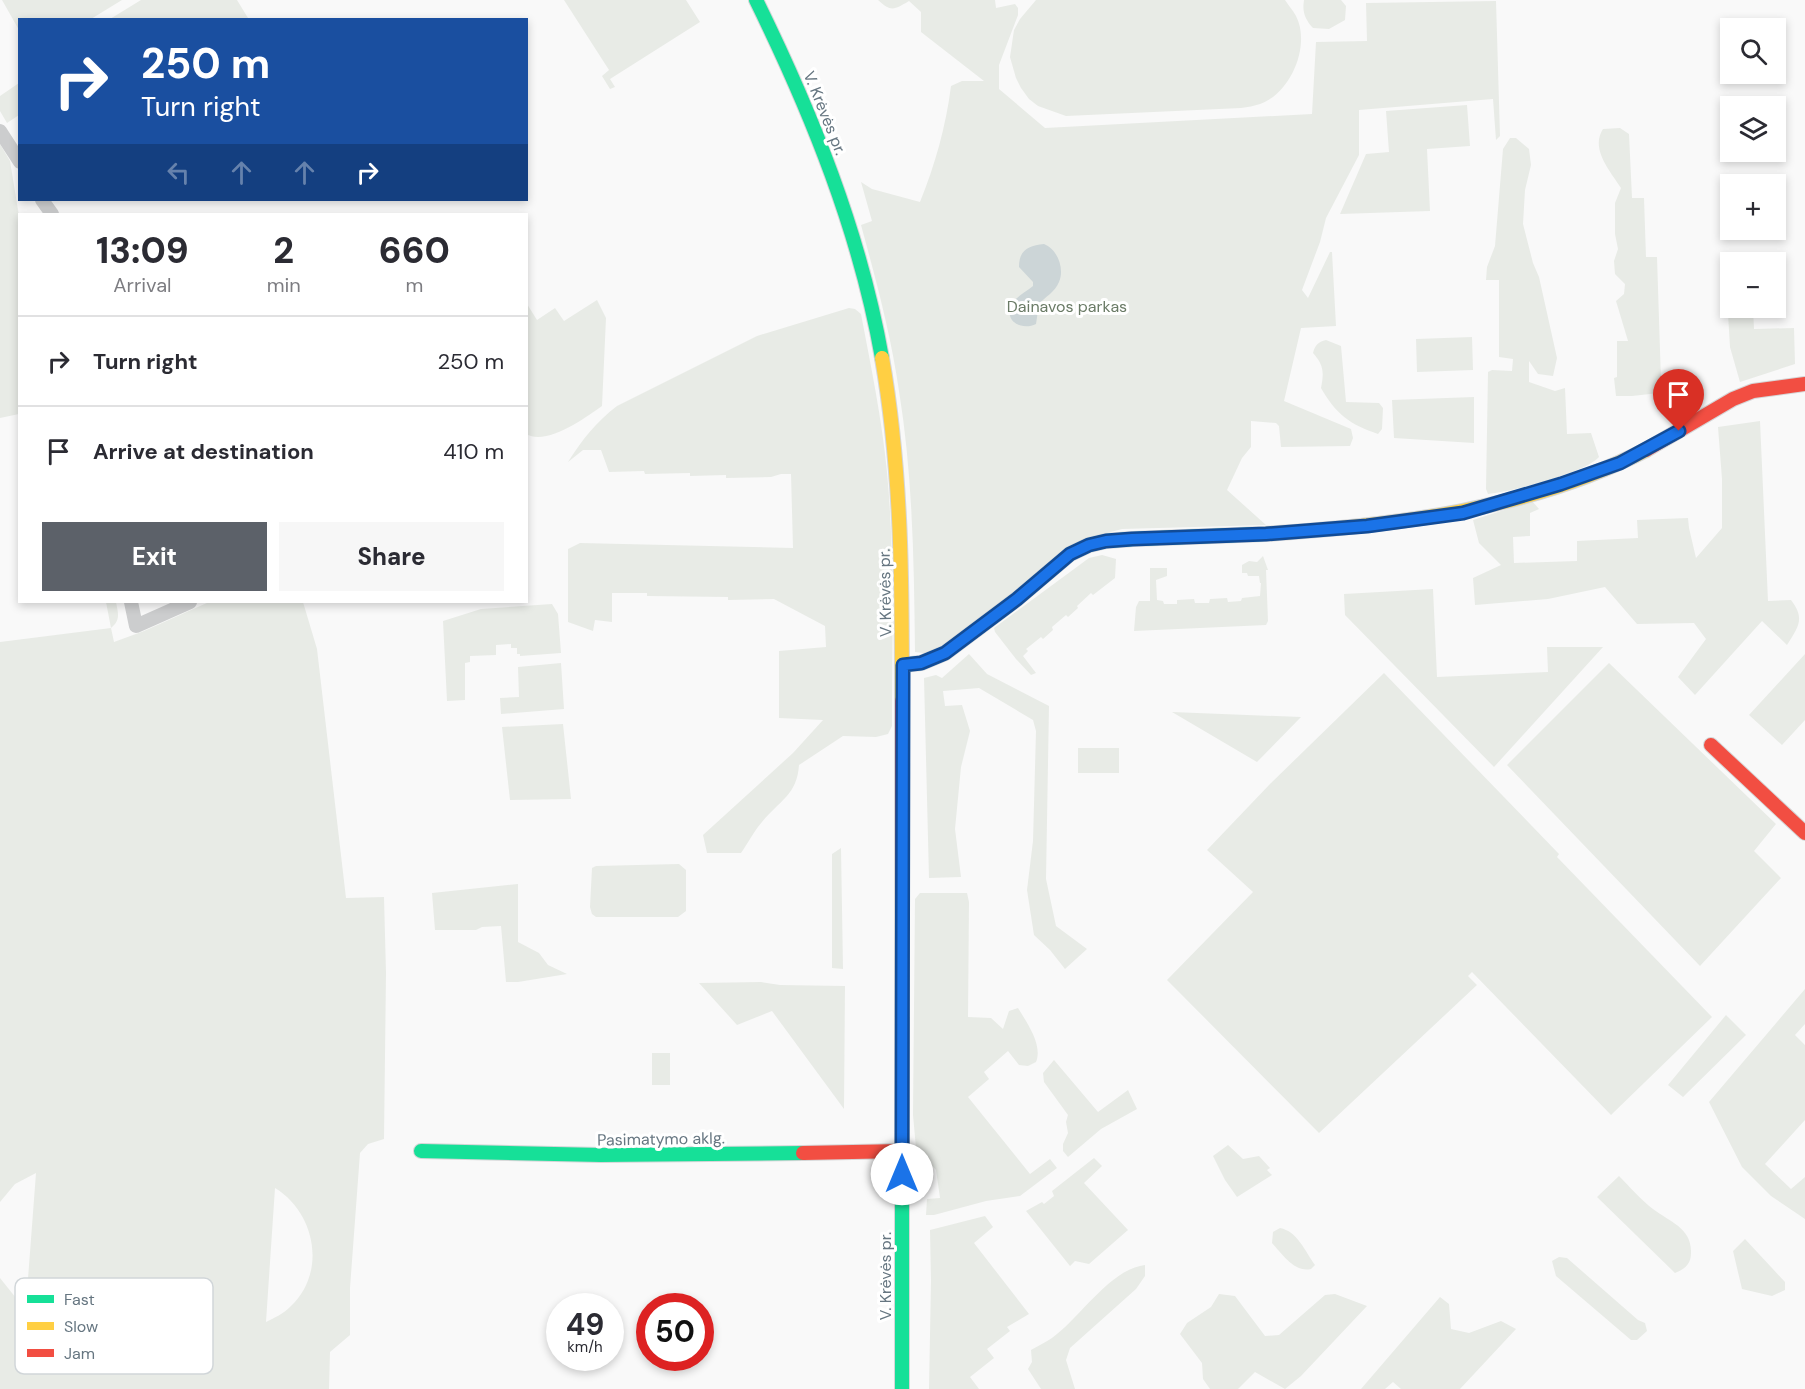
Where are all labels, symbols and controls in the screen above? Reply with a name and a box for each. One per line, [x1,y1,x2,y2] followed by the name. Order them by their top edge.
[1720,18,1786,318] map controls
[1720,18,1786,84] button: search
[141,36,270,91] text: 250 m
[42,42,120,120] icon: right
[799,68,851,158] street label: V. Krėvės pr.
[141,89,261,124] text: Turn right
[1720,96,1786,162] button: layers
[162,156,195,189] icon: left
[225,156,258,189] icon: ahead
[288,156,321,189] icon: ahead
[351,156,384,189] icon: right
[1720,174,1786,240] button: +
[96,227,189,274] text: 13:09
[273,227,294,274] text: 2
[379,227,450,274] text: 660
[1720,252,1786,318] button: −
[113,272,171,298] text: Arrival
[267,272,301,298] text: min
[405,272,423,298] text: m
[1007,296,1127,317] park label: Dainavos parkas
[42,345,75,378] icon: right
[93,347,198,376] text: Turn right
[437,347,504,376] text: 250 m
[1653,369,1704,431] pin
[1662,378,1695,411] icon: arrive
[42,435,75,468] icon: arrive
[93,437,314,466] text: Arrive at destination
[443,437,504,466] text: 410 m
[42,522,267,591] button: Exit
[279,522,504,591] button: Share
[874,549,896,637] street label: V. Krėvės pr.
[597,1127,725,1151] street label: Pasimatymo aklg.
[870,1142,934,1206] position arrow
[875,1232,896,1320] street label: V. Krėvės pr.
[15,1278,213,1374] legend
[64,1289,95,1310] text: Fast
[636,1293,714,1371] speed limit sign: 50
[566,1305,604,1344] text: 49
[64,1316,98,1337] text: Slow
[567,1337,603,1357] text: km/h
[64,1343,95,1364] text: Jam

